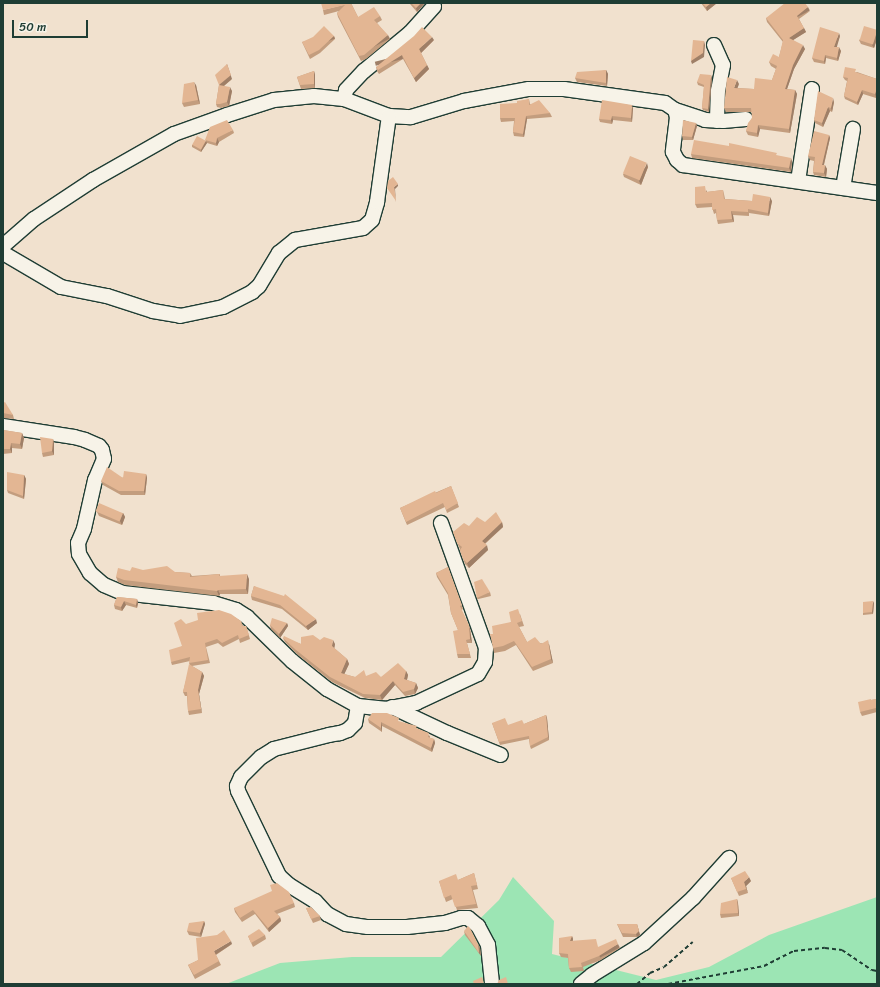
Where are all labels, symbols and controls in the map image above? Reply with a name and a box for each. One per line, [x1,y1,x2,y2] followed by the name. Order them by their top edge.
[14,12,90,38] scale bar
[19,16,46,38] text: 50 m

